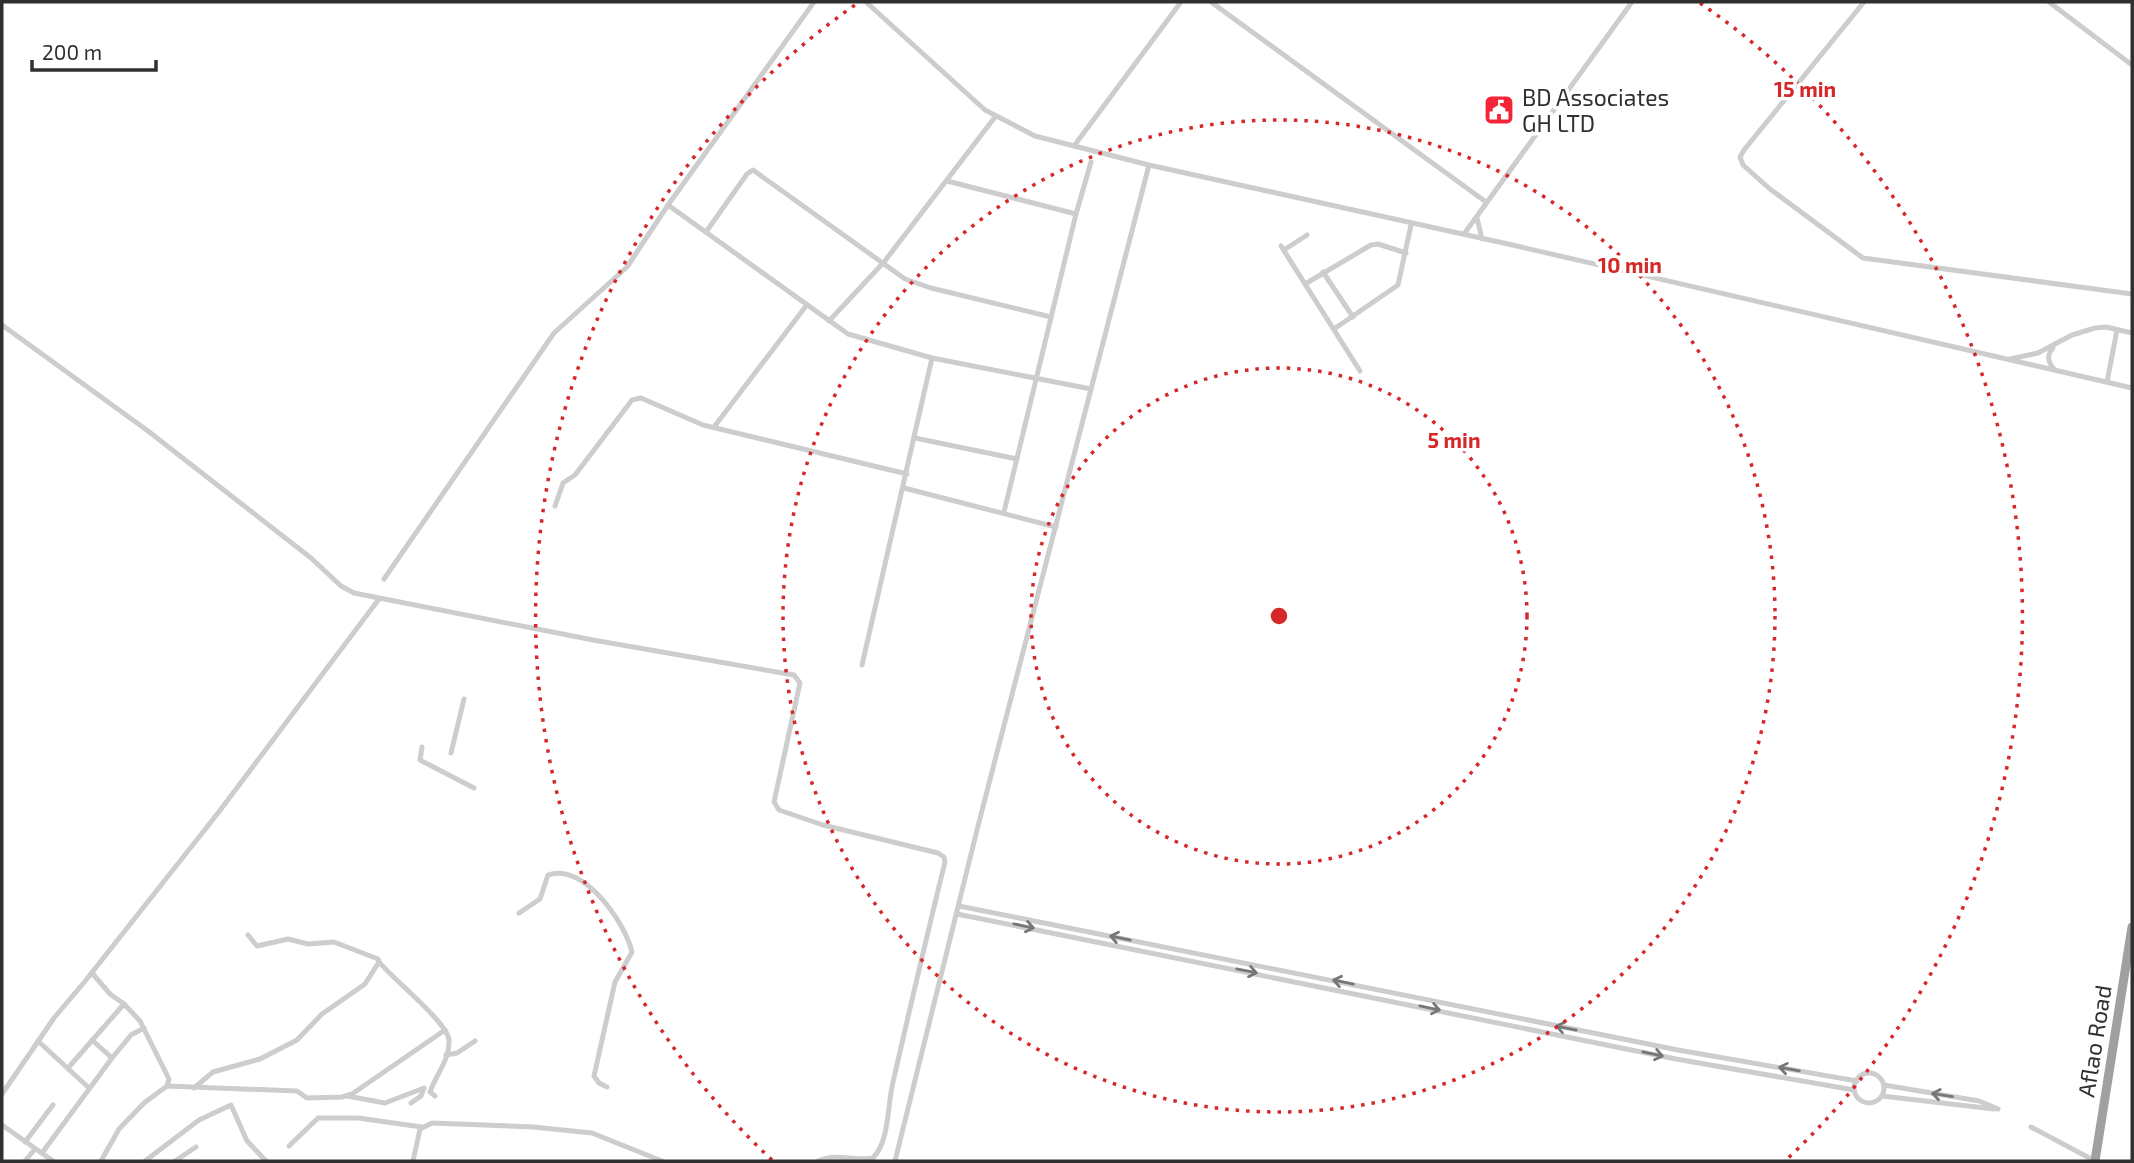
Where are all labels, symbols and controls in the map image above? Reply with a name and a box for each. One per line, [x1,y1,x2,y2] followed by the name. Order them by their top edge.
[32,28,156,72] scale bar
[42,39,102,64] text: 200 m
[1774,76,1836,101] text: 15 min
[1522,83,1669,137] place label: BD Associates GH LTD
[1482,93,1516,127] public building icon: BD Associates GH LTD
[1598,252,1662,277] text: 10 min
[1427,427,1481,452] text: 5 min
[1267,604,1291,628] centre of rings
[1012,920,1035,933] one-way arrow
[1109,930,1132,944] one-way arrow
[1235,965,1258,978] one-way arrow
[1332,974,1355,988] one-way arrow
[2071,983,2117,1099] street label: Aflao Road
[1418,1002,1441,1016] one-way arrow
[1555,1021,1578,1034] one-way arrow
[1641,1047,1664,1061] one-way arrow
[1778,1062,1801,1075] one-way arrow
[1931,1088,1953,1101] one-way arrow

